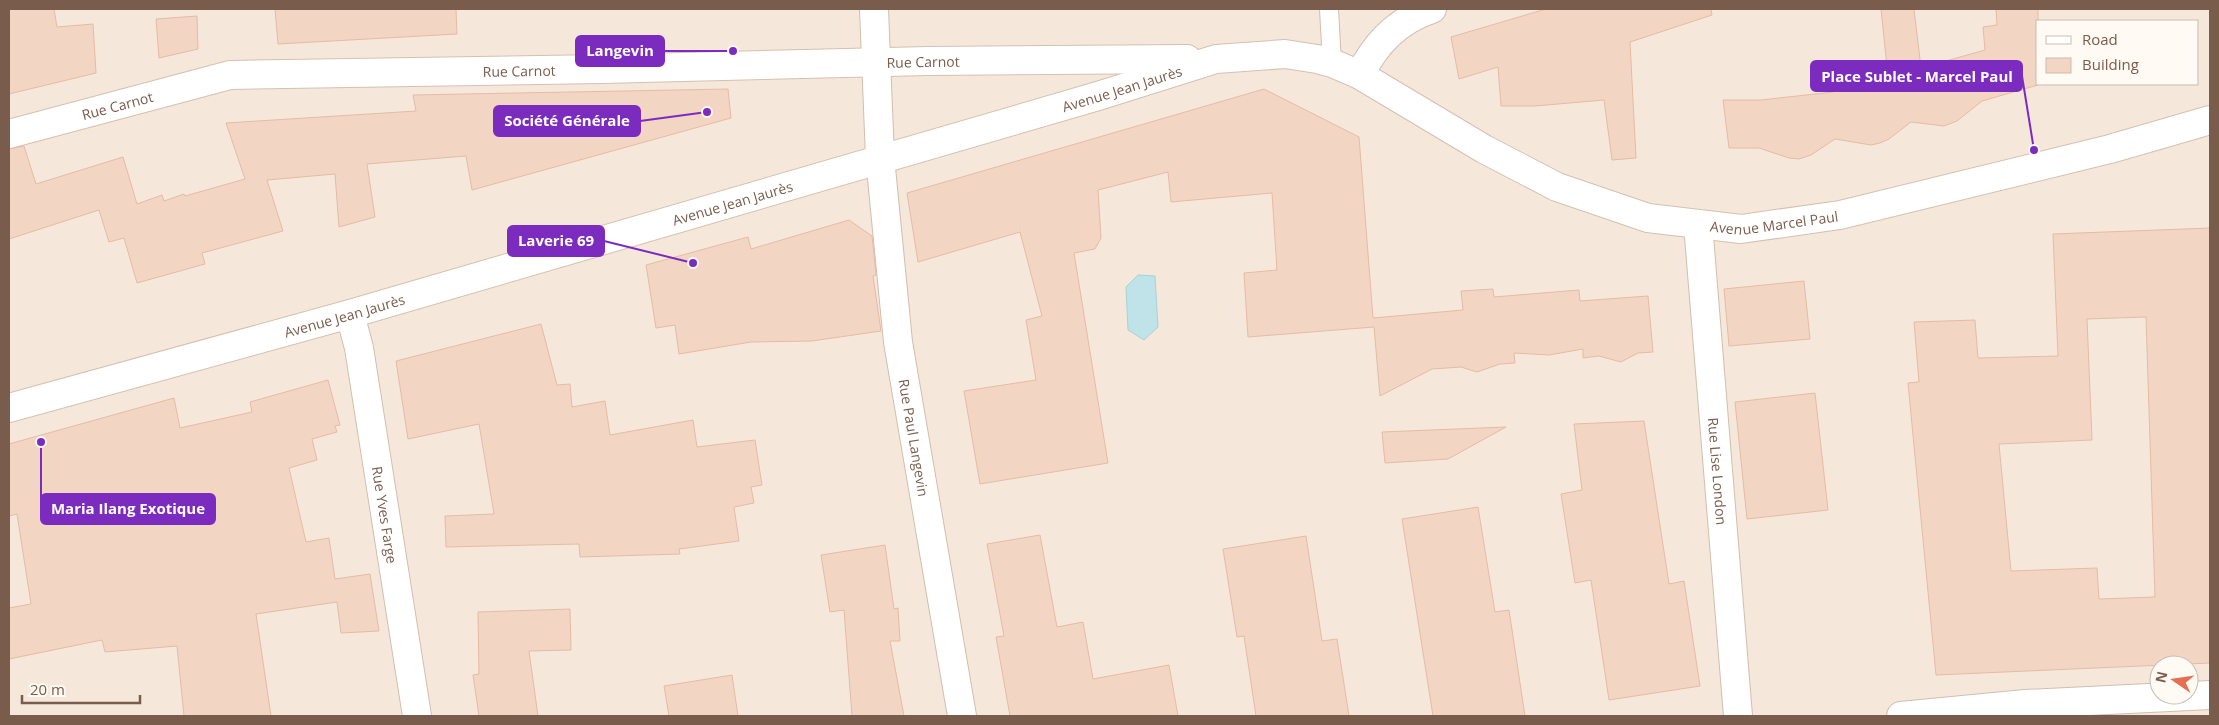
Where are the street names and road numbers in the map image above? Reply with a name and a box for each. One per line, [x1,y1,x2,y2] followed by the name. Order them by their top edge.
[886,51,960,72] street label: Rue Carnot
[483,60,556,80] street label: Rue Carnot
[1060,61,1185,116] street label: Avenue Jean Jaurès
[79,87,155,124] street label: Rue Carnot
[670,176,795,229] street label: Avenue Jean Jaurès
[1709,206,1839,239] street label: Avenue Marcel Paul
[282,289,407,341] street label: Avenue Jean Jaurès
[895,377,934,498] street label: Rue Paul Langevin
[1704,417,1732,526] street label: Rue Lise London
[368,465,402,565] street label: Rue Yves Farge

